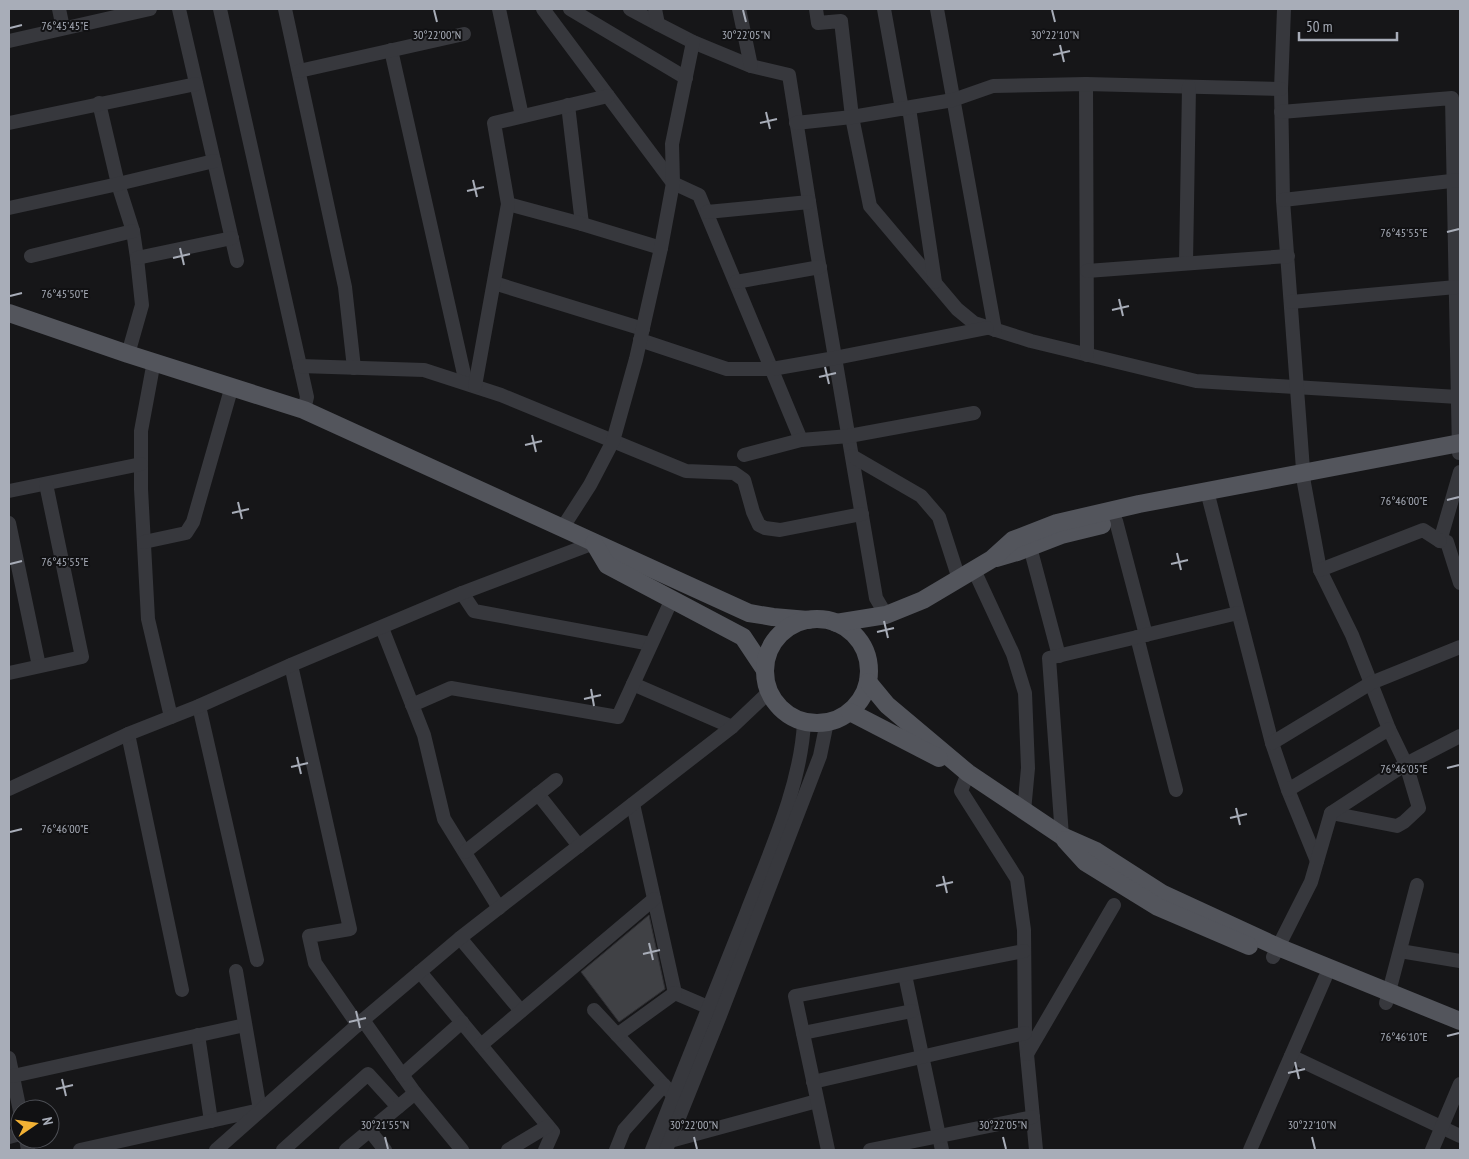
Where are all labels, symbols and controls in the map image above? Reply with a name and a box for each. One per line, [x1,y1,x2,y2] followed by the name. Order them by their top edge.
[1299,10,1396,42] scale bar
[1306,17,1332,36] text: 50 m
[41,18,89,33] text: 76°45'45"E
[413,27,461,42] text: 30°22'00"N
[722,27,770,42] text: 30°22'05"N
[1031,27,1079,42] text: 30°22'10"N
[1380,225,1428,240] text: 76°45'55"E
[41,286,89,301] text: 76°45'50"E
[1380,493,1428,508] text: 76°46'00"E
[41,554,89,569] text: 76°45'55"E
[1380,761,1428,776] text: 76°46'05"E
[41,821,89,836] text: 76°46'00"E
[1380,1029,1428,1044] text: 76°46'10"E
[10,1099,60,1149] north arrow
[38,1115,57,1127] text: N
[361,1117,409,1132] text: 30°21'55"N
[670,1117,718,1132] text: 30°22'00"N
[979,1117,1027,1132] text: 30°22'05"N
[1288,1117,1336,1132] text: 30°22'10"N

